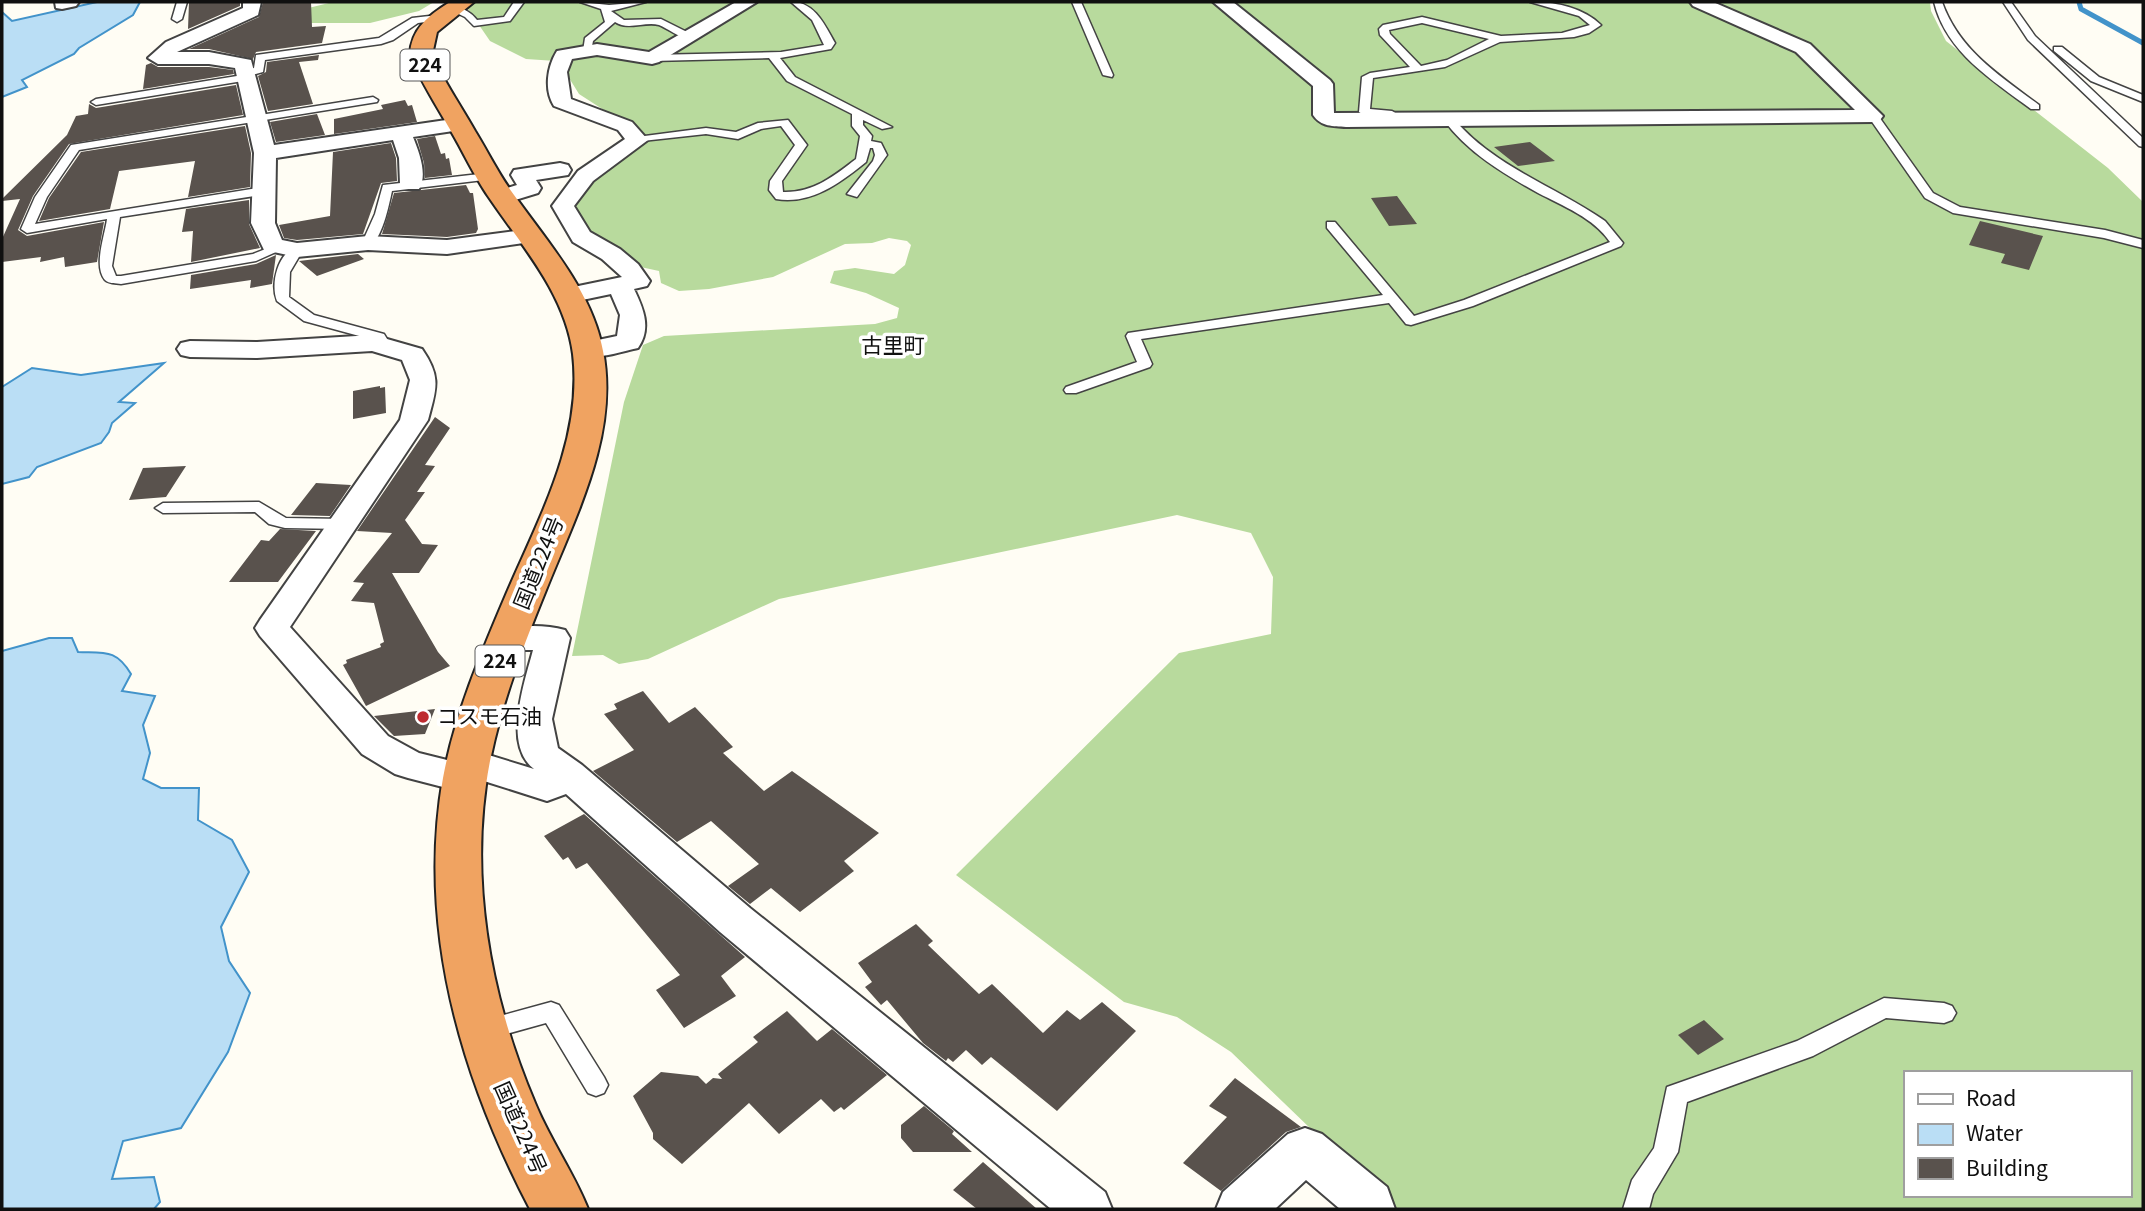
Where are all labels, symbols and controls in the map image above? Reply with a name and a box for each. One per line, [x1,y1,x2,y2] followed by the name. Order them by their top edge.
[400,50,450,80] road number: 224
[862,329,925,359] district label: 古里町
[505,511,569,613] street label: 国道224号
[476,646,524,676] road number: 224
[437,700,542,730] place label: コスモ石油
[415,709,431,725] marker: コスモ石油
[1904,1071,2131,1197] legend
[488,1076,555,1178] street label: 国道224号
[1966,1082,2016,1112] text: Road
[1966,1117,2024,1147] text: Water
[1966,1152,2048,1182] text: Building

